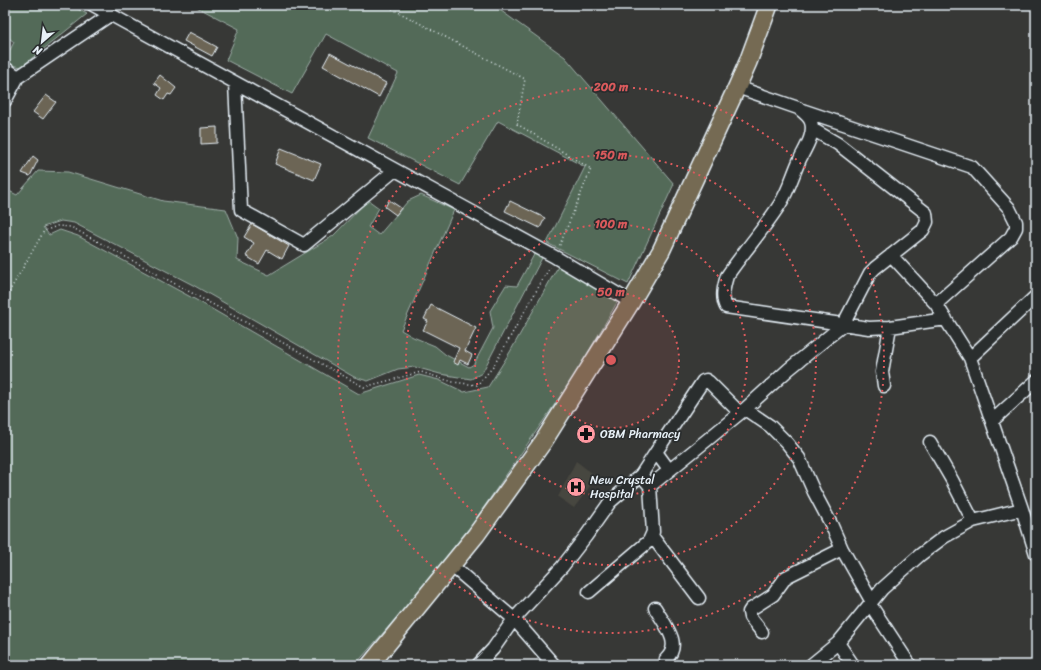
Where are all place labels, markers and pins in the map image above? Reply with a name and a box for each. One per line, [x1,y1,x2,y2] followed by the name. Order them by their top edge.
[604,353,618,367] centre of rings
[575,423,597,445] pharmacy icon: OBM Pharmacy
[600,423,681,445] place label: OBM Pharmacy
[590,469,655,505] place label: New Crystal Hospital
[565,476,587,498] hospital icon: New Crystal Hospital

